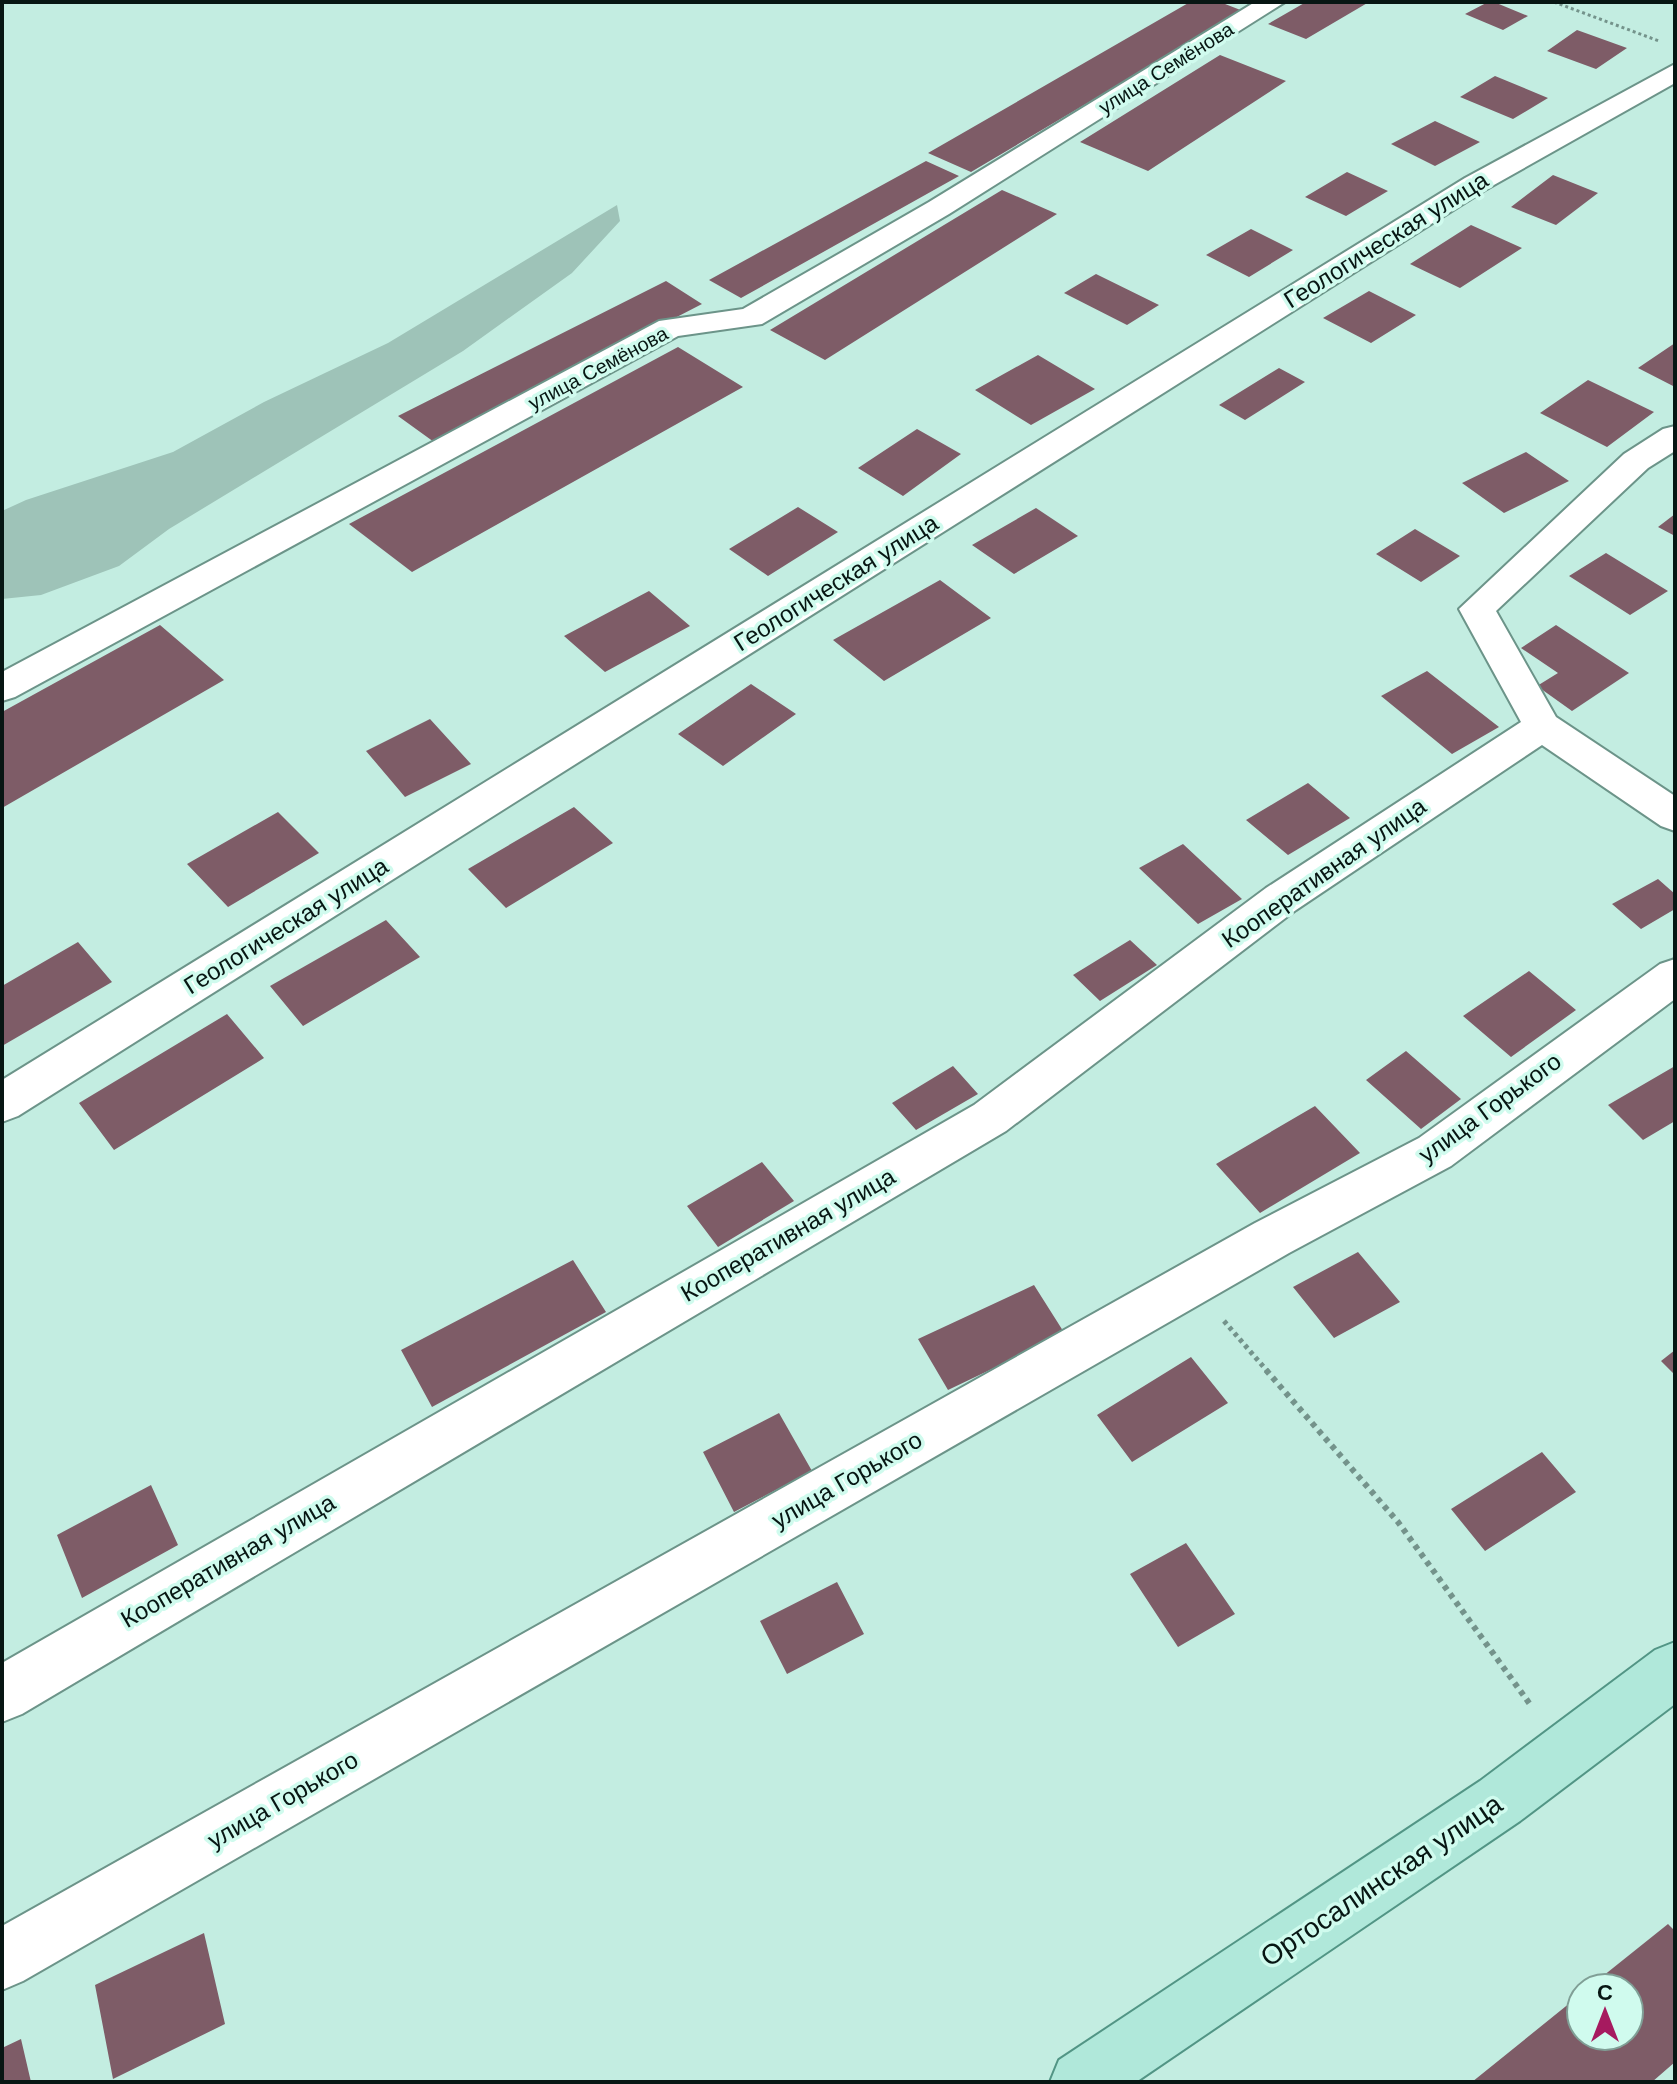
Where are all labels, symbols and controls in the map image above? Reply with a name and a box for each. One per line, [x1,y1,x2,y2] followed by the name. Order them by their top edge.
[1095,17,1238,118] street label: улица Семёнова
[1279,165,1493,313] street label: Геологическая улица
[525,322,672,414] street label: улица Семёнова
[729,508,943,656] street label: Геологическая улица
[1217,792,1431,953] street label: Кооперативная улица
[179,851,393,999] street label: Геологическая улица
[1413,1047,1566,1168] street label: улица Горького
[676,1162,900,1307] street label: Кооперативная улица
[767,1426,927,1533] street label: улица Горького
[116,1488,340,1633] street label: Кооперативная улица
[203,1746,363,1853] street label: улица Горького
[1255,1788,1508,1973] street label: Ортосалинская улица
[1565,1972,1645,2052] north arrow
[1597,1980,1613,2005] text: С

